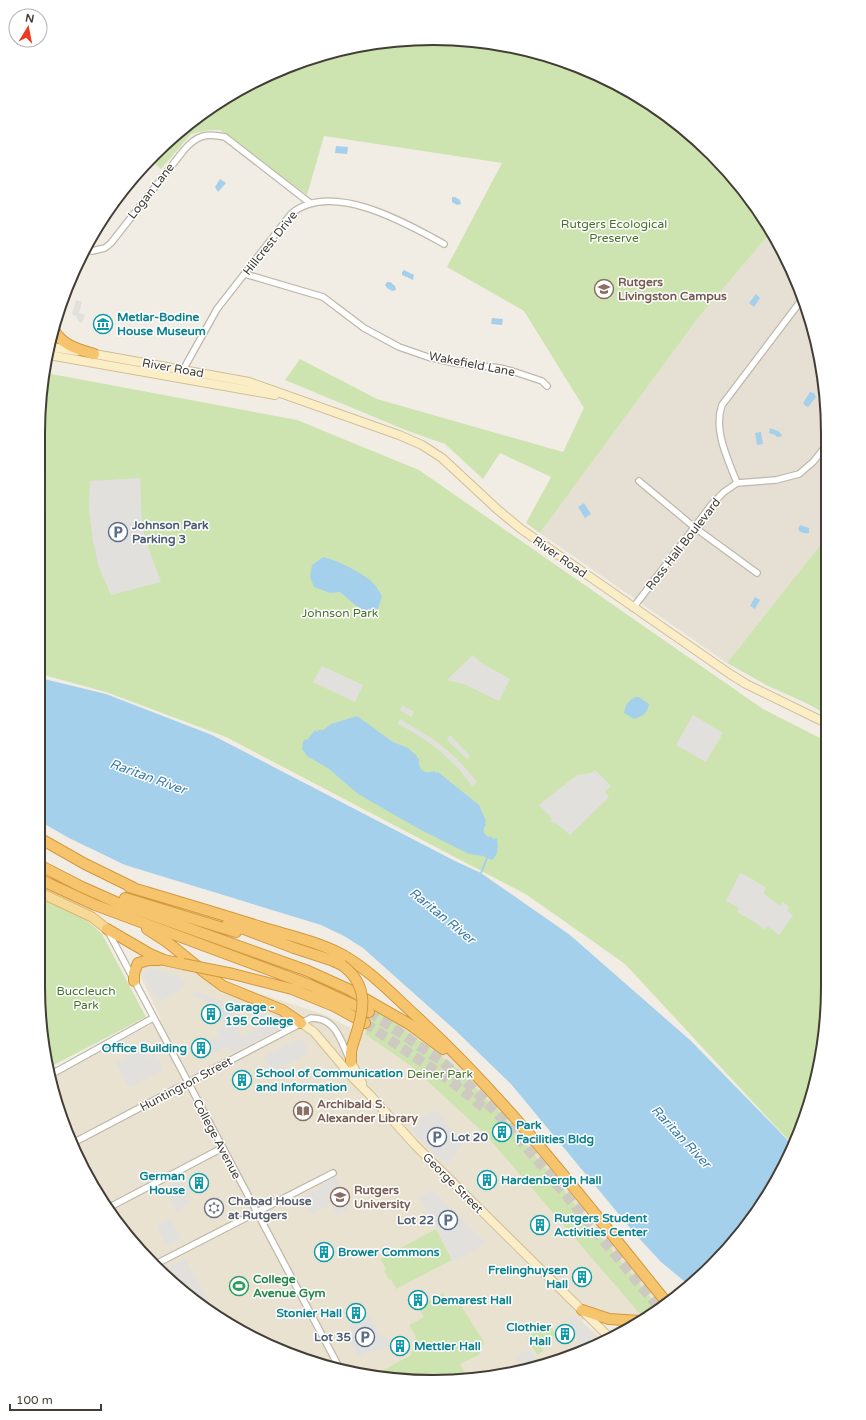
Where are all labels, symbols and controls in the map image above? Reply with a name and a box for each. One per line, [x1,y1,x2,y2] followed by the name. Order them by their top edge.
[8,8,48,48] north arrow
[24,11,35,26] text: N
[125,160,177,222] street label: Logan Lane
[240,208,300,278] street label: Hillcrest Drive
[561,217,667,245] park label: Rutgers Ecological Preserve
[618,275,727,304] place label: Rutgers Livingston Campus
[593,278,615,300] school or university icon: Rutgers Livingston Campus
[117,310,206,338] place label: Metlar-Bodine House Museum
[92,313,114,335] museum icon: Metlar-Bodine House Museum
[428,349,516,379] street label: Wakefield Lane
[141,356,205,380] street label: River Road
[643,495,723,593] street label: Ross Hall Boulevard
[131,518,209,547] place label: Johnson Park Parking 3
[107,521,129,543] parking icon: Johnson Park Parking 3
[530,533,590,581] street label: River Road
[302,606,379,620] park label: Johnson Park
[108,756,190,799] water label: Raritan River
[406,885,480,949] water label: Raritan River
[56,984,116,1012] park label: Buccleuch Park
[225,1000,294,1029] place label: Garage - 195 College
[200,1003,222,1025] building icon: Garage - 195 College
[190,1037,212,1059] building icon: Office Building
[102,1041,187,1056] place label: Office Building
[138,1054,235,1114] street label: Huntington Street
[256,1066,403,1094] place label: School of Communication and Information
[407,1067,473,1081] park label: Deiner Park
[231,1069,253,1091] building icon: School of Communication and Information
[190,1097,244,1182] street label: College Avenue
[317,1097,419,1126] place label: Archibald S. Alexander Library
[292,1100,314,1122] library icon: Archibald S. Alexander Library
[648,1102,715,1173] water label: Raritan River
[516,1118,594,1147] place label: Park Facilities Bldg
[491,1121,513,1143] building icon: Park Facilities Bldg
[426,1126,448,1148] parking icon: Lot 20
[451,1130,488,1144] place label: Lot 20
[420,1150,486,1216] street label: George Street
[139,1169,185,1197] place label: German House
[476,1169,498,1191] building icon: Hardenbergh Hall
[188,1172,210,1194] building icon: German House
[501,1173,601,1188] place label: Hardenbergh Hall
[354,1183,411,1212] place label: Rutgers University
[329,1186,351,1208] school or university icon: Rutgers University
[228,1194,312,1223] place label: Chabad House at Rutgers
[203,1197,225,1219] synagogue icon: Chabad House at Rutgers
[437,1209,459,1231] parking icon: Lot 22
[554,1211,648,1239] place label: Rutgers Student Activities Center
[397,1213,434,1227] place label: Lot 22
[529,1214,551,1236] building icon: Rutgers Student Activities Center
[313,1241,335,1263] building icon: Brower Commons
[338,1245,440,1259] place label: Brower Commons
[488,1263,568,1291] place label: Frelinghuysen Hall
[571,1266,593,1288] building icon: Frelinghuysen Hall
[253,1272,326,1301] place label: College Avenue Gym
[228,1275,250,1297] sports icon: College Avenue Gym
[407,1289,429,1311] building icon: Demarest Hall
[432,1293,512,1307] place label: Demarest Hall
[345,1302,367,1324] building icon: Stonier Hall
[276,1306,342,1320] place label: Stonier Hall
[506,1320,551,1348] place label: Clothier Hall
[554,1323,576,1345] building icon: Clothier Hall
[354,1326,376,1348] parking icon: Lot 35
[314,1330,351,1344] place label: Lot 35
[389,1335,411,1357] building icon: Mettler Hall
[414,1339,481,1353] place label: Mettler Hall
[10,1386,101,1412] scale bar
[16,1393,53,1407] text: 100 m

